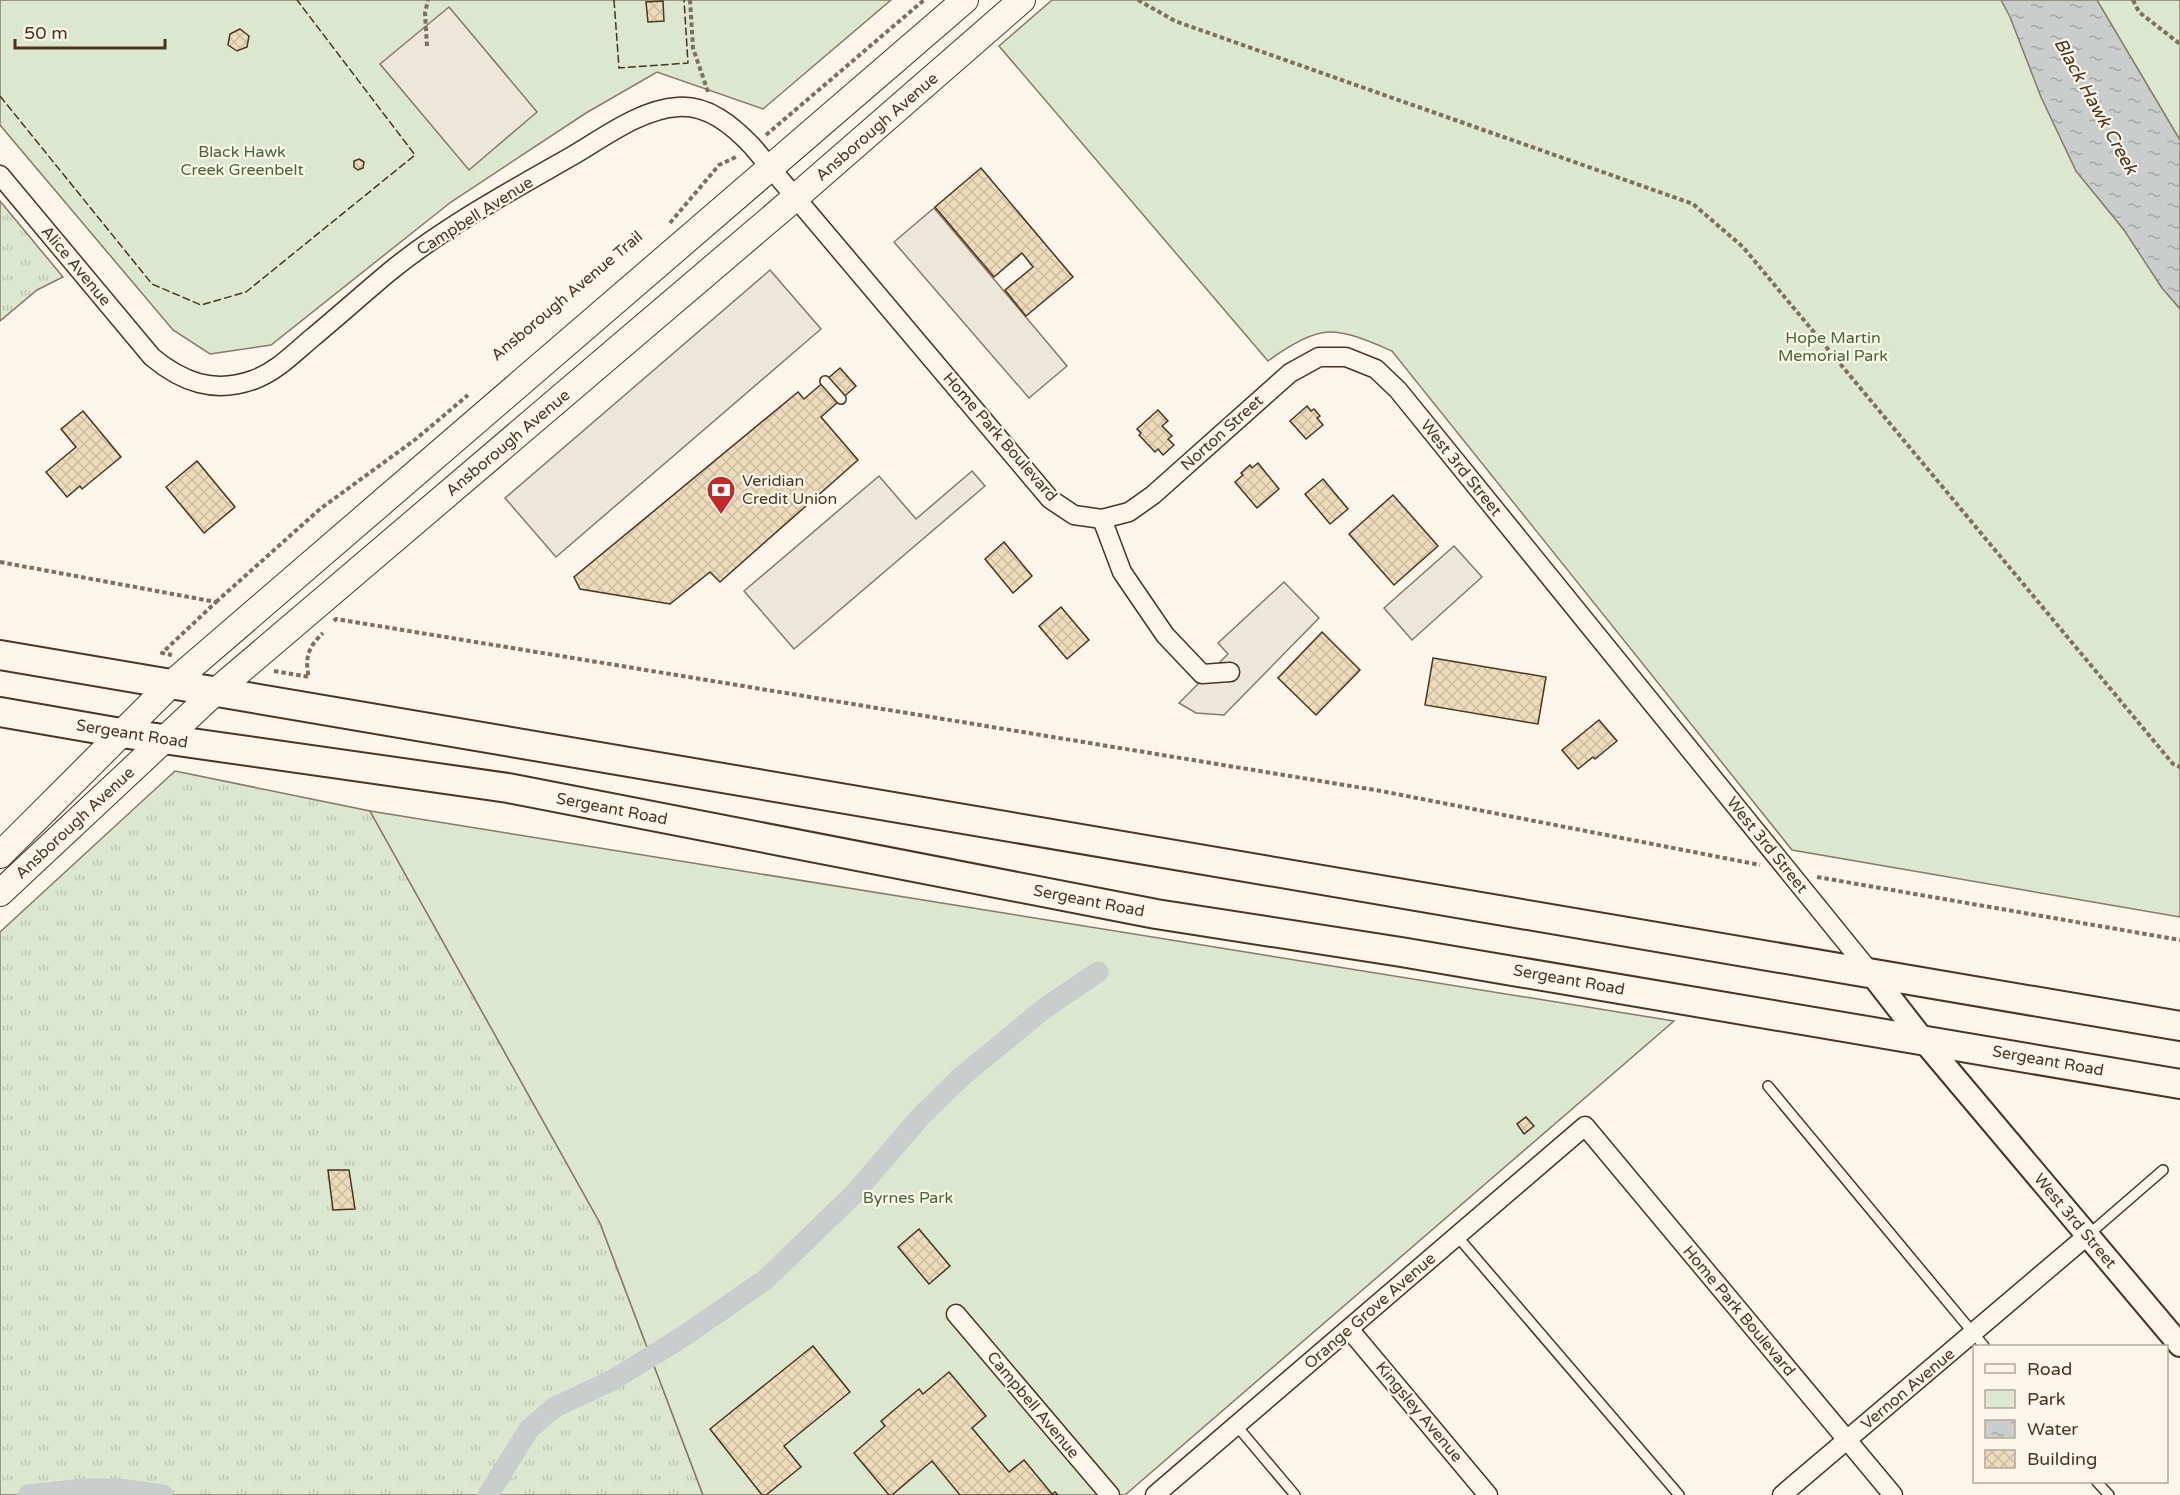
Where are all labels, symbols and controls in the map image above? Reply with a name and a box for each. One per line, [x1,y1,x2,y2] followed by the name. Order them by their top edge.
[15,12,165,50] scale bar
[24,22,68,44] text: 50 m
[2049,34,2143,179] water label: Black Hawk Creek
[812,68,942,186] street label: Ansborough Avenue
[181,142,304,180] park label: Black Hawk Creek Greenbelt
[413,172,537,260] street label: Campbell Avenue
[37,222,115,310] street label: Alice Avenue
[487,227,647,365] street label: Ansborough Avenue Trail
[1778,328,1888,366] park label: Hope Martin Memorial Park
[938,368,1062,506] street label: Home Park Boulevard
[442,385,574,501] street label: Ansborough Avenue
[1177,391,1267,475] street label: Norton Street
[1416,416,1506,520] street label: West 3rd Street
[742,471,837,509] place label: Veridian Credit Union
[705,474,737,516] bank icon: Veridian Credit Union
[75,715,189,753] street label: Sergeant Road
[11,763,139,883] street label: Ansborough Avenue
[555,788,669,830] street label: Sergeant Road
[1722,793,1812,897] street label: West 3rd Street
[1032,880,1146,922] street label: Sergeant Road
[1512,960,1626,1000] street label: Sergeant Road
[1991,1041,2105,1081] street label: Sergeant Road
[2029,1169,2121,1273] street label: West 3rd Street
[863,1188,953,1208] park label: Byrnes Park
[1678,1242,1800,1380] street label: Home Park Boulevard
[1300,1249,1440,1373] street label: Orange Grove Avenue
[1857,1344,1959,1434] street label: Vernon Avenue
[1973,1345,2168,1483] legend
[982,1347,1084,1463] street label: Campbell Avenue
[1371,1358,1467,1466] street label: Kingsley Avenue
[2027,1358,2072,1380] text: Road
[2027,1388,2066,1410] text: Park
[2027,1418,2078,1440] text: Water
[2027,1448,2097,1470] text: Building

